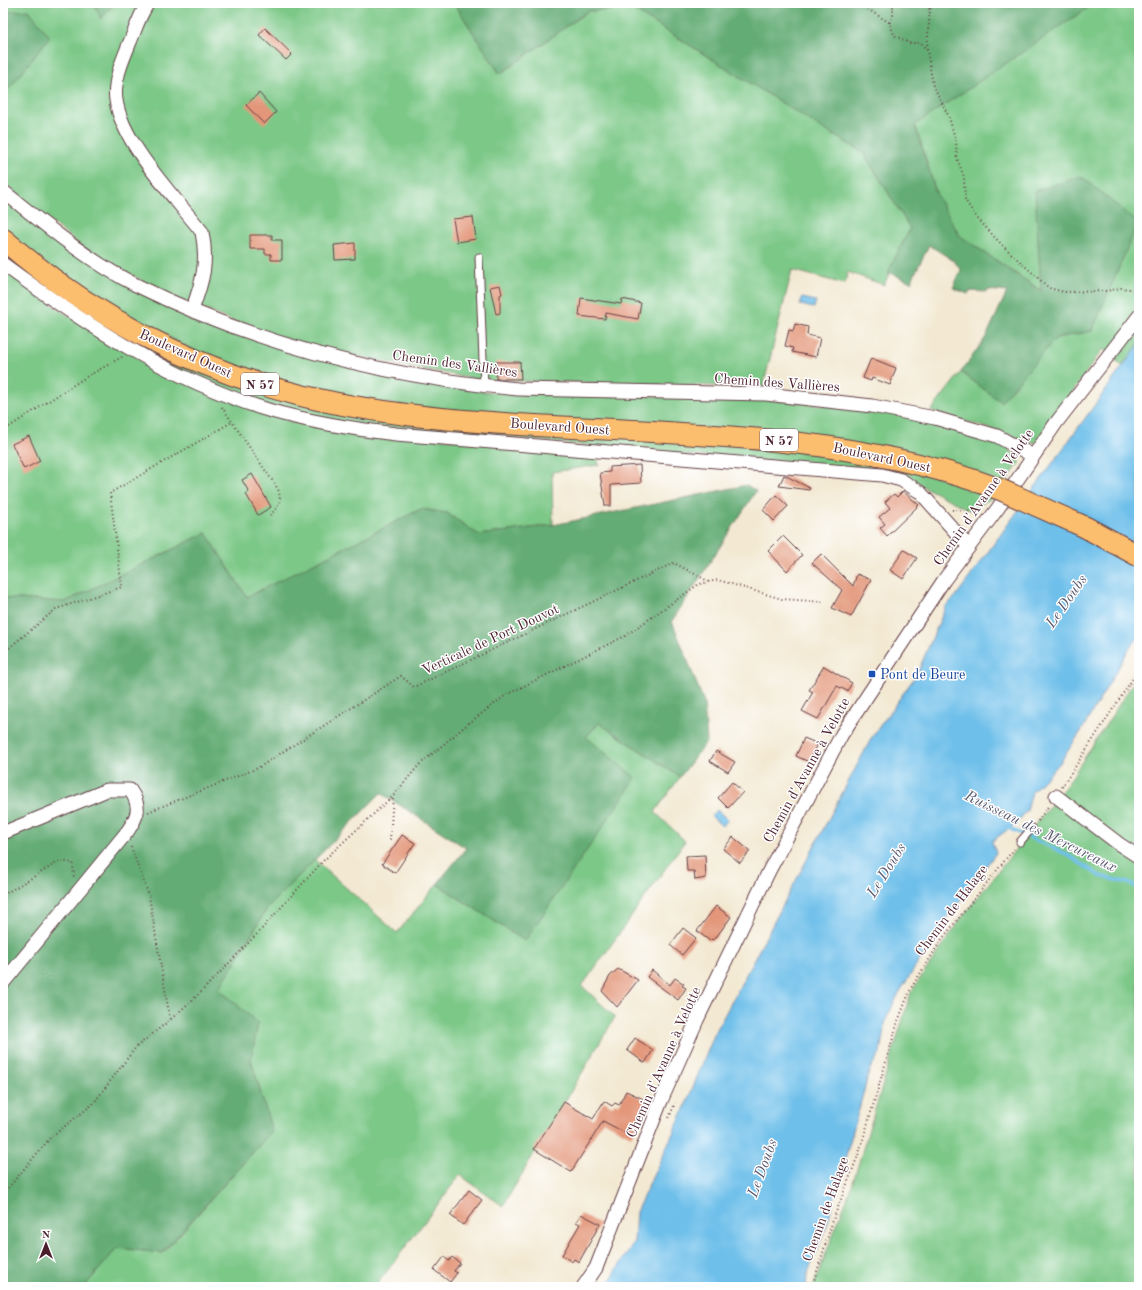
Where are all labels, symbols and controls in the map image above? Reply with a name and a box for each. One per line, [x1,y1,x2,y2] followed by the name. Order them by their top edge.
[137,327,234,381] street label: Boulevard Ouest
[391,348,518,380] street label: Chemin des Vallières
[713,372,840,394] street label: Chemin des Vallières
[241,373,279,395] road number: N 57
[510,417,610,437] street label: Boulevard Ouest
[931,427,1036,568] street label: Chemin d'Avanne à Velotte
[760,429,798,451] road number: N 57
[831,441,932,475] street label: Boulevard Ouest
[1043,573,1091,632] water label: Le Doubs
[420,602,561,678] street label: Verticale de Port Douvot
[880,668,966,682] place label: Pont de Beure
[867,669,877,679] marker: Pont de Beure
[761,696,853,845] street label: Chemin d'Avanne à Velotte
[961,789,1119,876] water label: Ruisseau des Mercureaux
[864,841,910,901] water label: Le Doubs
[913,862,991,959] street label: Chemin de Halage
[624,985,704,1140] street label: Chemin d'Avanne à Velotte
[746,1137,781,1201] water label: Le Doubs
[801,1155,851,1263] street label: Chemin de Halage
[26,1224,66,1264] north arrow
[42,1230,51,1241] text: N

